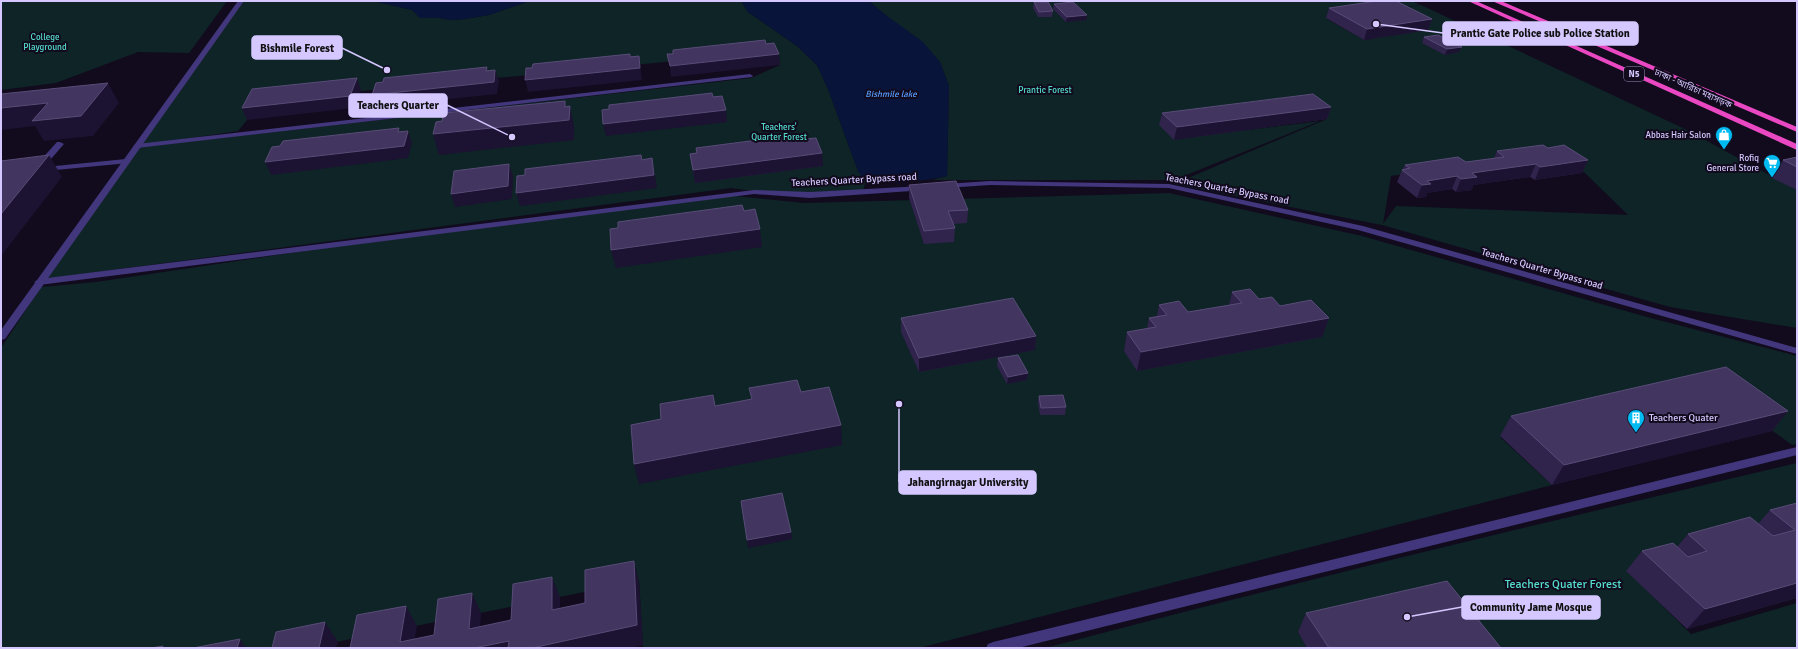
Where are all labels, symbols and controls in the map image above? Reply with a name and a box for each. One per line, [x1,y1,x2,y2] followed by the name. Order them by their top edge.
[1443,22,1638,45] callout: Prantic Gate Police sub Police Station
[1450,27,1630,40] text: Prantic Gate Police sub Police Station
[23,32,67,53] park label: College Playground
[252,36,342,59] callout: Bishmile Forest
[260,42,334,55] text: Bishmile Forest
[1652,66,1734,111] street label: ঢাকা - আরিচা মহাসড়ক
[1624,67,1644,81] road number: N5
[1018,85,1072,96] park label: Prantic Forest
[865,89,917,100] water label: Bishmile lake
[349,94,447,117] callout: Teachers Quarter
[357,99,439,112] text: Teachers Quarter
[751,122,807,143] park label: Teachers' Quarter Forest
[1714,125,1734,150] shop icon: Abbas Hair Salon
[1645,130,1711,141] place label: Abbas Hair Salon
[1706,153,1759,174] place label: Rofiq General Store
[1762,153,1782,178] supermarket icon: Rofiq General Store
[791,171,917,189] street label: Teachers Quarter Bypass road
[1164,171,1290,207] street label: Teachers Quarter Bypass road
[1480,246,1604,292] street label: Teachers Quarter Bypass road
[1626,408,1646,433] building icon: Teachers Quater
[1649,412,1718,424] place label: Teachers Quater
[899,471,1036,494] callout: Jahangirnagar University
[907,476,1029,489] text: Jahangirnagar University
[1505,577,1621,592] park label: Teachers Quater Forest
[1462,596,1600,619] callout: Community Jame Mosque
[1470,601,1593,614] text: Community Jame Mosque

